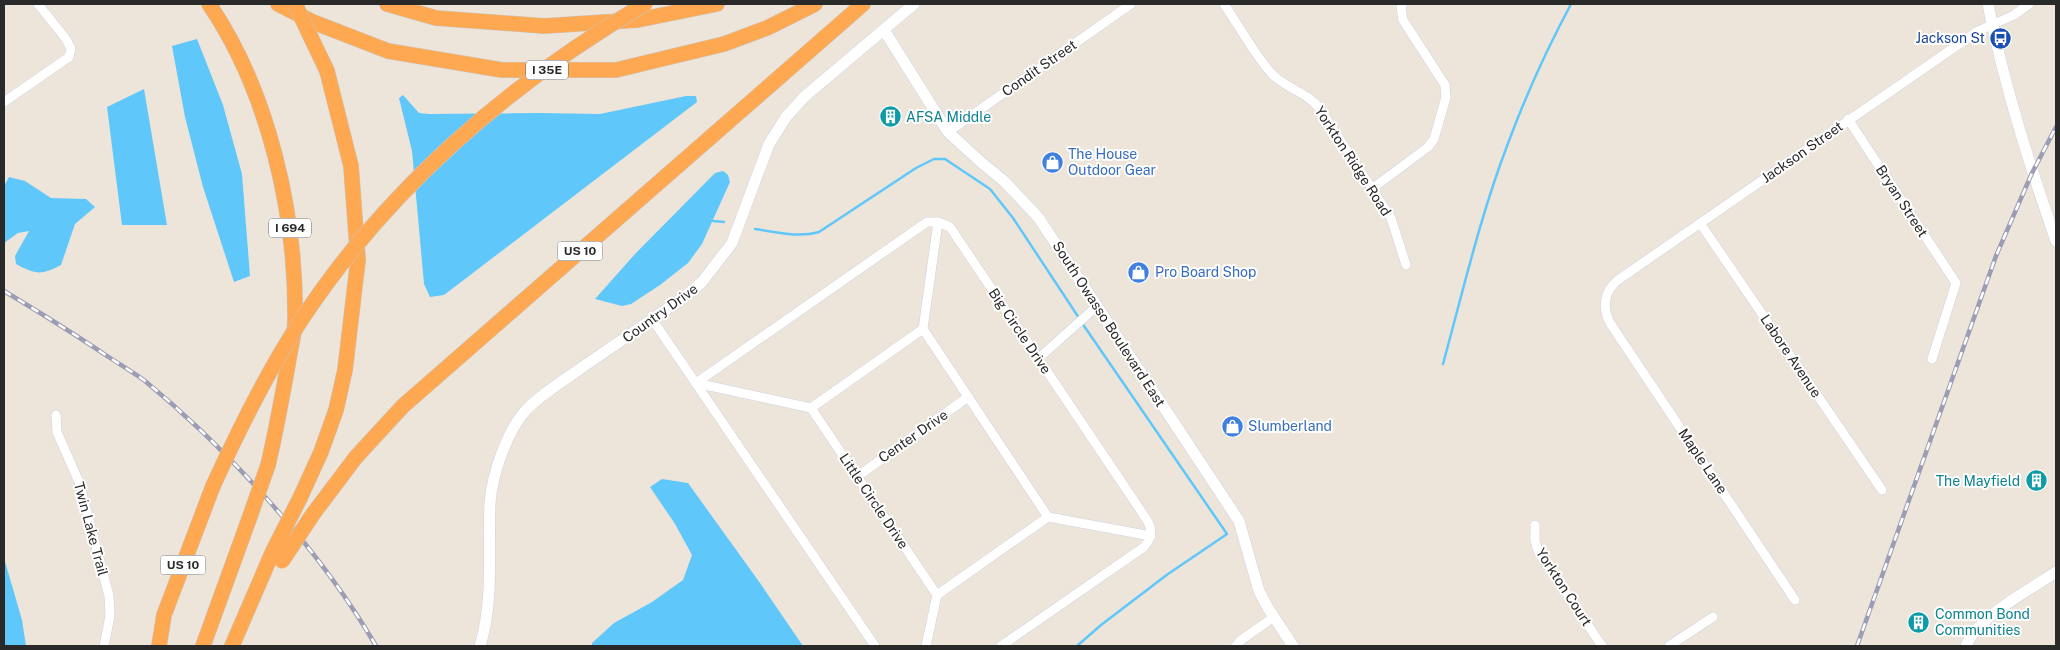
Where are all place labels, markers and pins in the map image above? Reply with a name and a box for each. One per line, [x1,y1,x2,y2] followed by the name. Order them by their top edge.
[1989,26,2013,50] bus stop icon: Jackson St
[1916,30,1985,46] place label: Jackson St
[878,105,902,129] building icon: AFSA Middle
[906,109,991,125] place label: AFSA Middle
[1068,146,1156,178] place label: The House Outdoor Gear
[1040,150,1064,174] shop icon: The House Outdoor Gear
[1127,260,1151,284] shop icon: Pro Board Shop
[1155,264,1256,280] place label: Pro Board Shop
[1220,414,1244,438] shop icon: Slumberland
[1248,418,1332,434] place label: Slumberland
[2024,469,2048,493] building icon: The Mayfield
[1936,473,2020,489] place label: The Mayfield
[1935,606,2030,638] place label: Common Bond Communities
[1907,610,1931,634] building icon: Common Bond Communities

